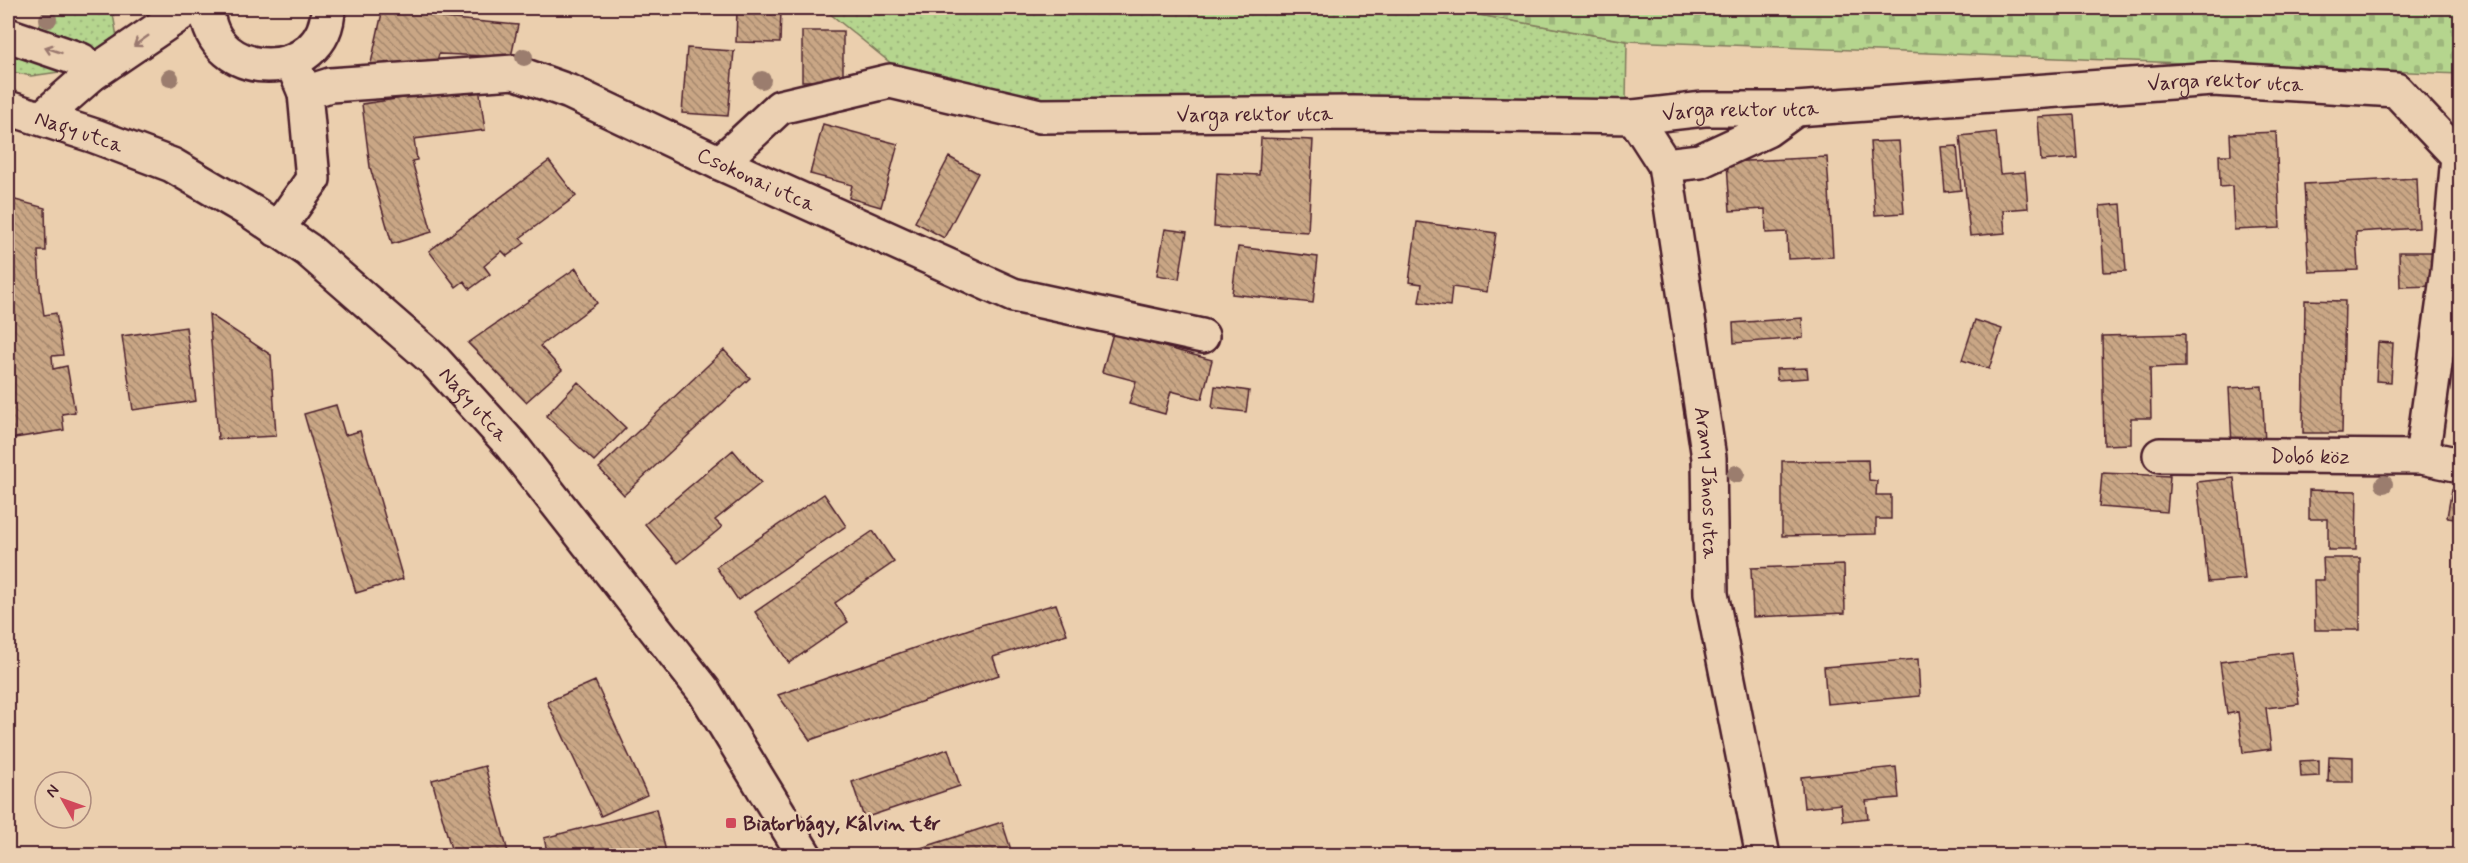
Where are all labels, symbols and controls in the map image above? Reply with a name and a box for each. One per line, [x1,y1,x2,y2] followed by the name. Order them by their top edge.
[133,35,149,47] one-way arrow
[44,44,63,55] one-way arrow
[2146,66,2305,99] street label: Varga rektor utca
[1661,94,1820,129] street label: Varga rektor utca
[1176,100,1334,130] street label: Varga rektor utca
[31,105,128,161] street label: Nagy utca
[692,141,820,219] street label: Csokonai utca
[432,361,515,449] street label: Nagy utca
[1686,405,1723,560] street label: Arany János utca
[2270,443,2350,471] street label: Dobó köz
[33,770,93,830] north arrow
[41,780,64,802] text: N
[743,810,941,838] place label: Biatorbágy, Kálvin tér
[724,816,738,830] marker: Biatorbágy, Kálvin tér

